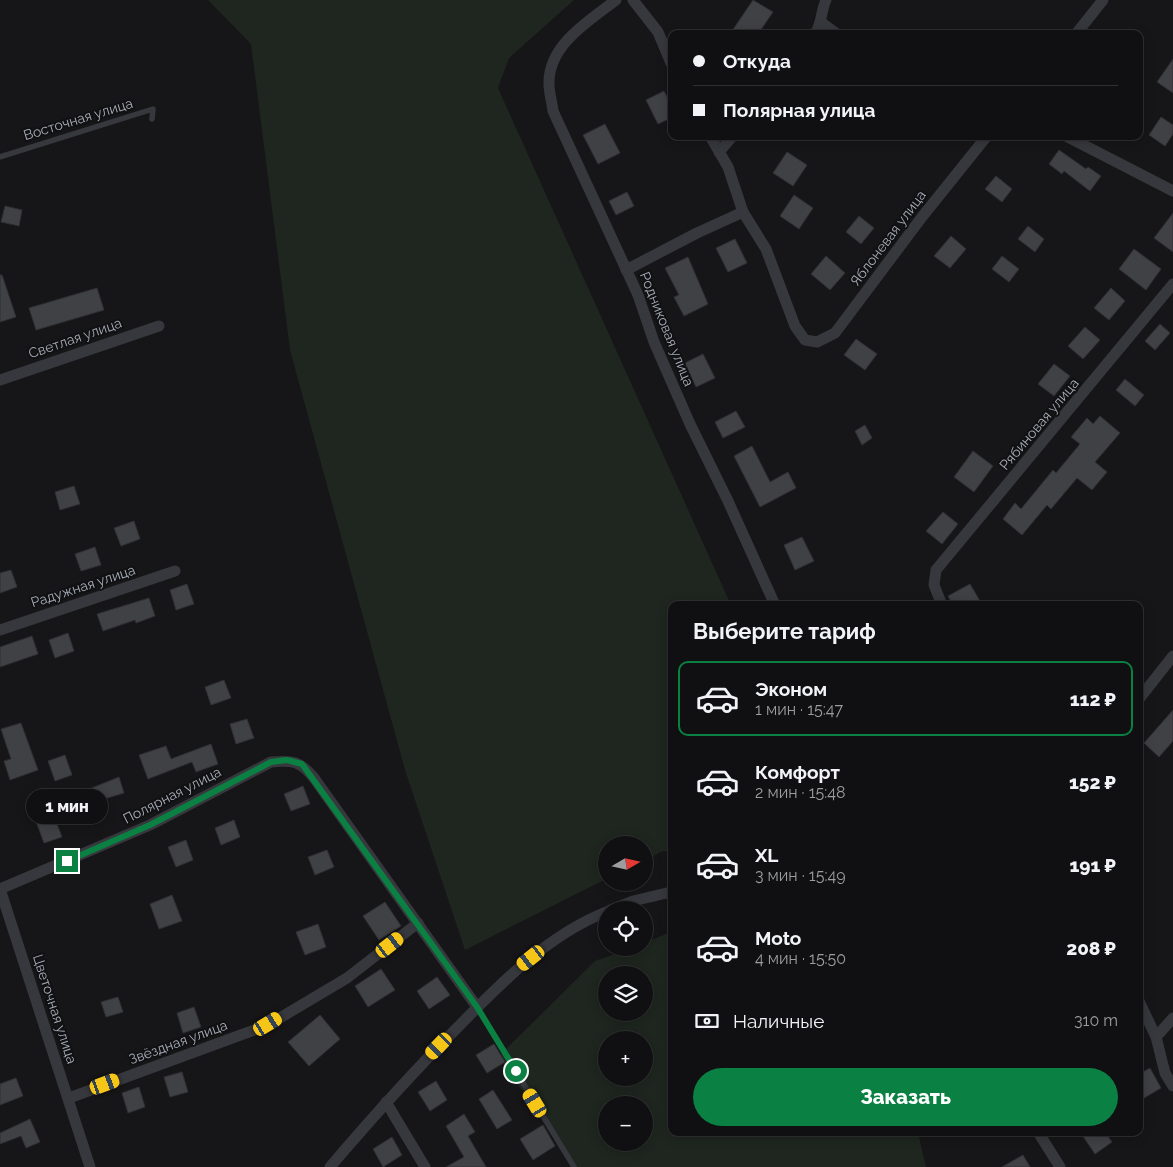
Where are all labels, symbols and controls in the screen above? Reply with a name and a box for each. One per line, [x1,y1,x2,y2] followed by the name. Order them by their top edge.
[723,50,791,72] text: Откуда
[21,95,135,143] street label: Восточная улица
[723,99,875,121] text: Полярная улица
[847,187,929,289] street label: Яблоневая улица
[637,269,697,389] street label: Родниковая улица
[26,315,124,361] street label: Светлая улица
[996,375,1082,473] street label: Рябиновая улица
[29,562,137,610] street label: Радужная улица
[693,618,876,644] text: Выберите тариф
[695,676,740,721] icon: car
[755,678,827,700] text: Эконом
[1070,688,1116,710] text: 112 ₽
[755,700,843,719] text: 1 мин · 15:47
[695,759,740,804] icon: car
[755,761,840,783] text: Комфорт
[120,763,224,827] street label: Полярная улица
[1069,771,1116,793] text: 152 ₽
[755,783,845,802] text: 2 мин · 15:48
[26,788,108,824] callout: 1 мин
[45,797,89,816] text: 1 мин
[598,836,652,891] north arrow
[598,836,653,1151] map controls
[695,842,740,887] icon: car
[755,844,778,866] text: XL
[56,850,78,872] route end
[1070,854,1116,876] text: 191 ₽
[755,866,846,885] text: 3 мин · 15:49
[598,901,653,956] button: locate
[695,925,740,970] icon: car
[755,927,801,949] text: Moto
[373,930,406,960] car
[1066,937,1116,959] text: 208 ₽
[514,943,547,973] car
[755,949,846,968] text: 4 мин · 15:50
[30,952,80,1066] street label: Цветочная улица
[598,966,653,1021] button: layers
[693,1007,721,1035] icon: cash
[251,1010,284,1038] car
[733,1010,824,1032] text: Наличные
[1074,1011,1118,1030] text: 310 m
[127,1017,229,1067] street label: Звёздная улица
[423,1030,454,1062] car
[598,1031,653,1086] button: +
[505,1060,527,1082] route start
[693,1068,1118,1126] button: Заказать
[88,1072,121,1096] car
[520,1086,549,1120] car
[598,1096,653,1151] button: −

